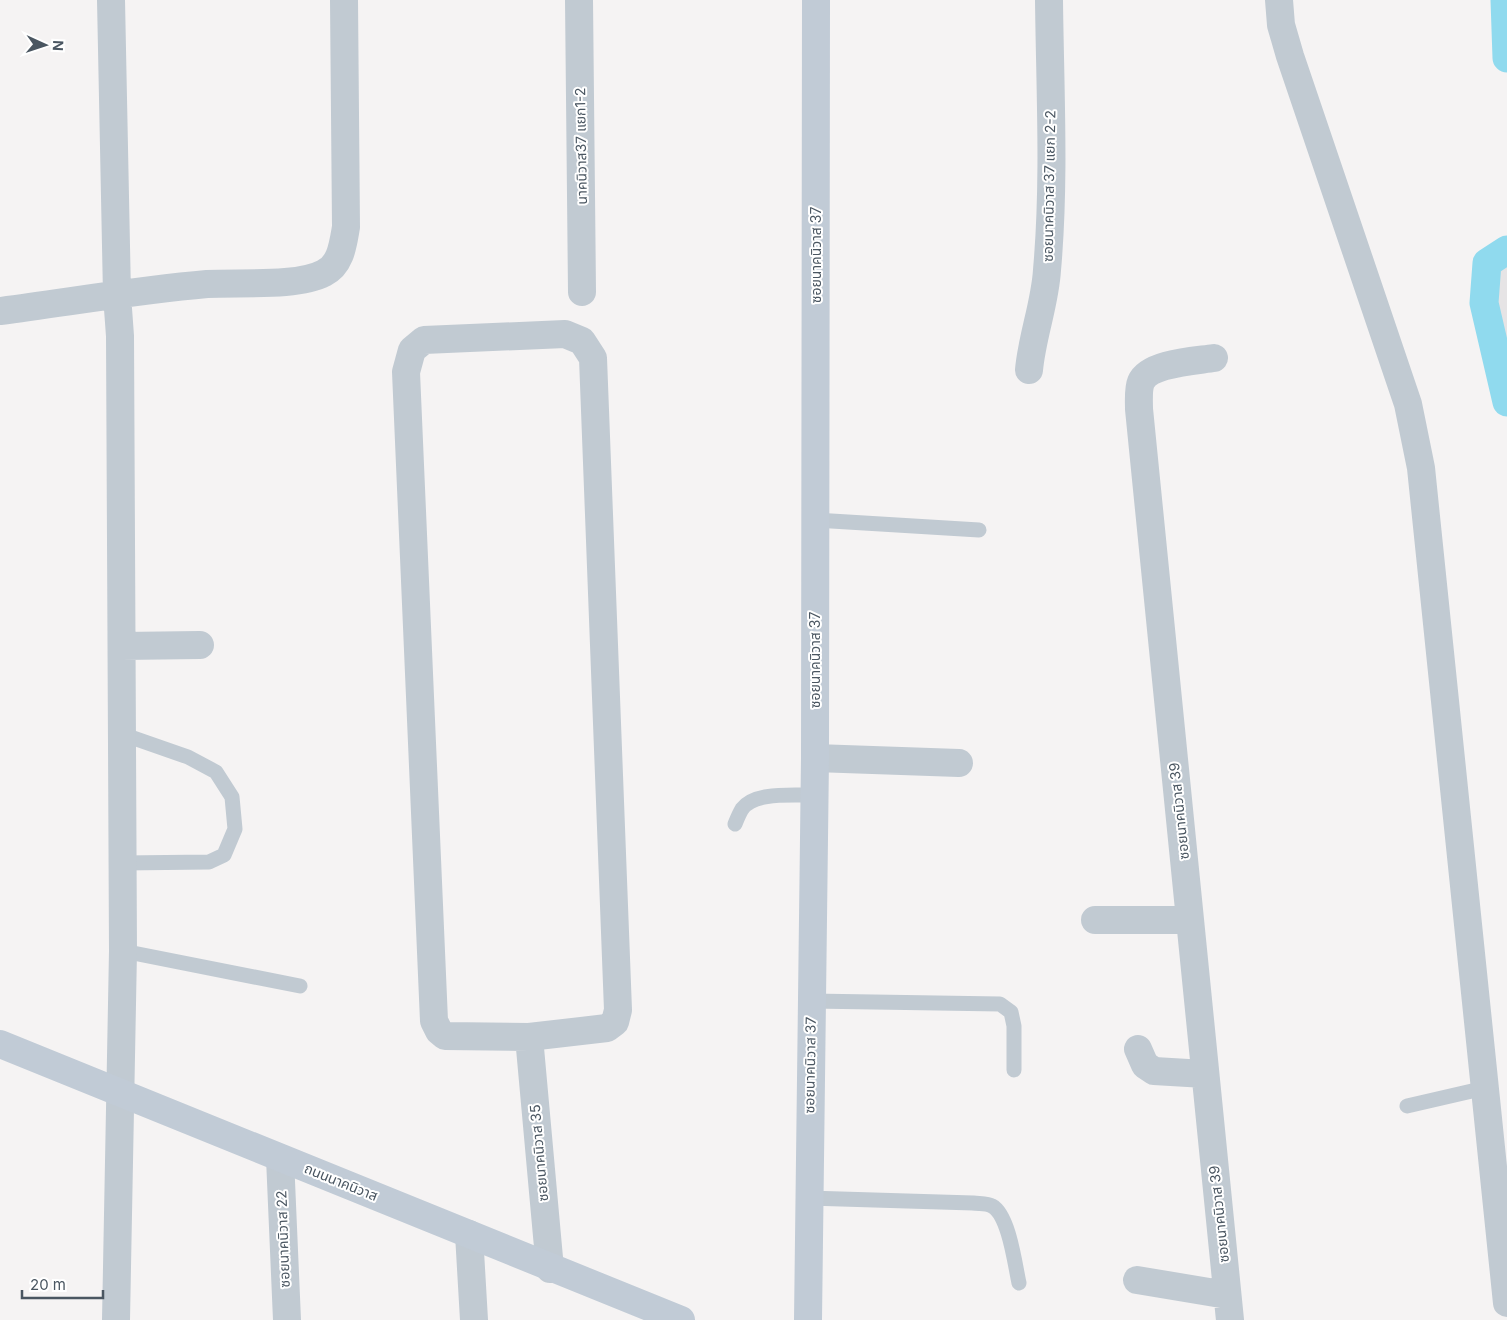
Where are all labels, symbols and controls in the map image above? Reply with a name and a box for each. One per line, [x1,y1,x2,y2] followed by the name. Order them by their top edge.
[20,20,70,70] north arrow
[50,40,67,51] text: N
[571,87,590,205] street label: นาคนิวาส37 แยก1-2
[1039,110,1058,262] street label: ซอยนาคนิวาส 37 แยก 2-2
[807,207,824,303] street label: ซอยนาคนิวาส 37
[806,612,823,708] street label: ซอยนาคนิวาส 37
[1165,762,1192,860] street label: ซอยนาคนิวาส 39
[800,1016,819,1113] street label: ซอยนาคนิวาส 37
[526,1104,551,1202] street label: ซอยนาคนิวาส 35
[302,1159,380,1204] street label: ถนนนาคนิวาส
[1205,1165,1232,1263] street label: ซอยนาคนิวาส 39
[272,1190,293,1288] street label: ซอยนาคนิวาส 22
[22,1268,104,1300] scale bar
[30,1275,66,1294] text: 20 m

